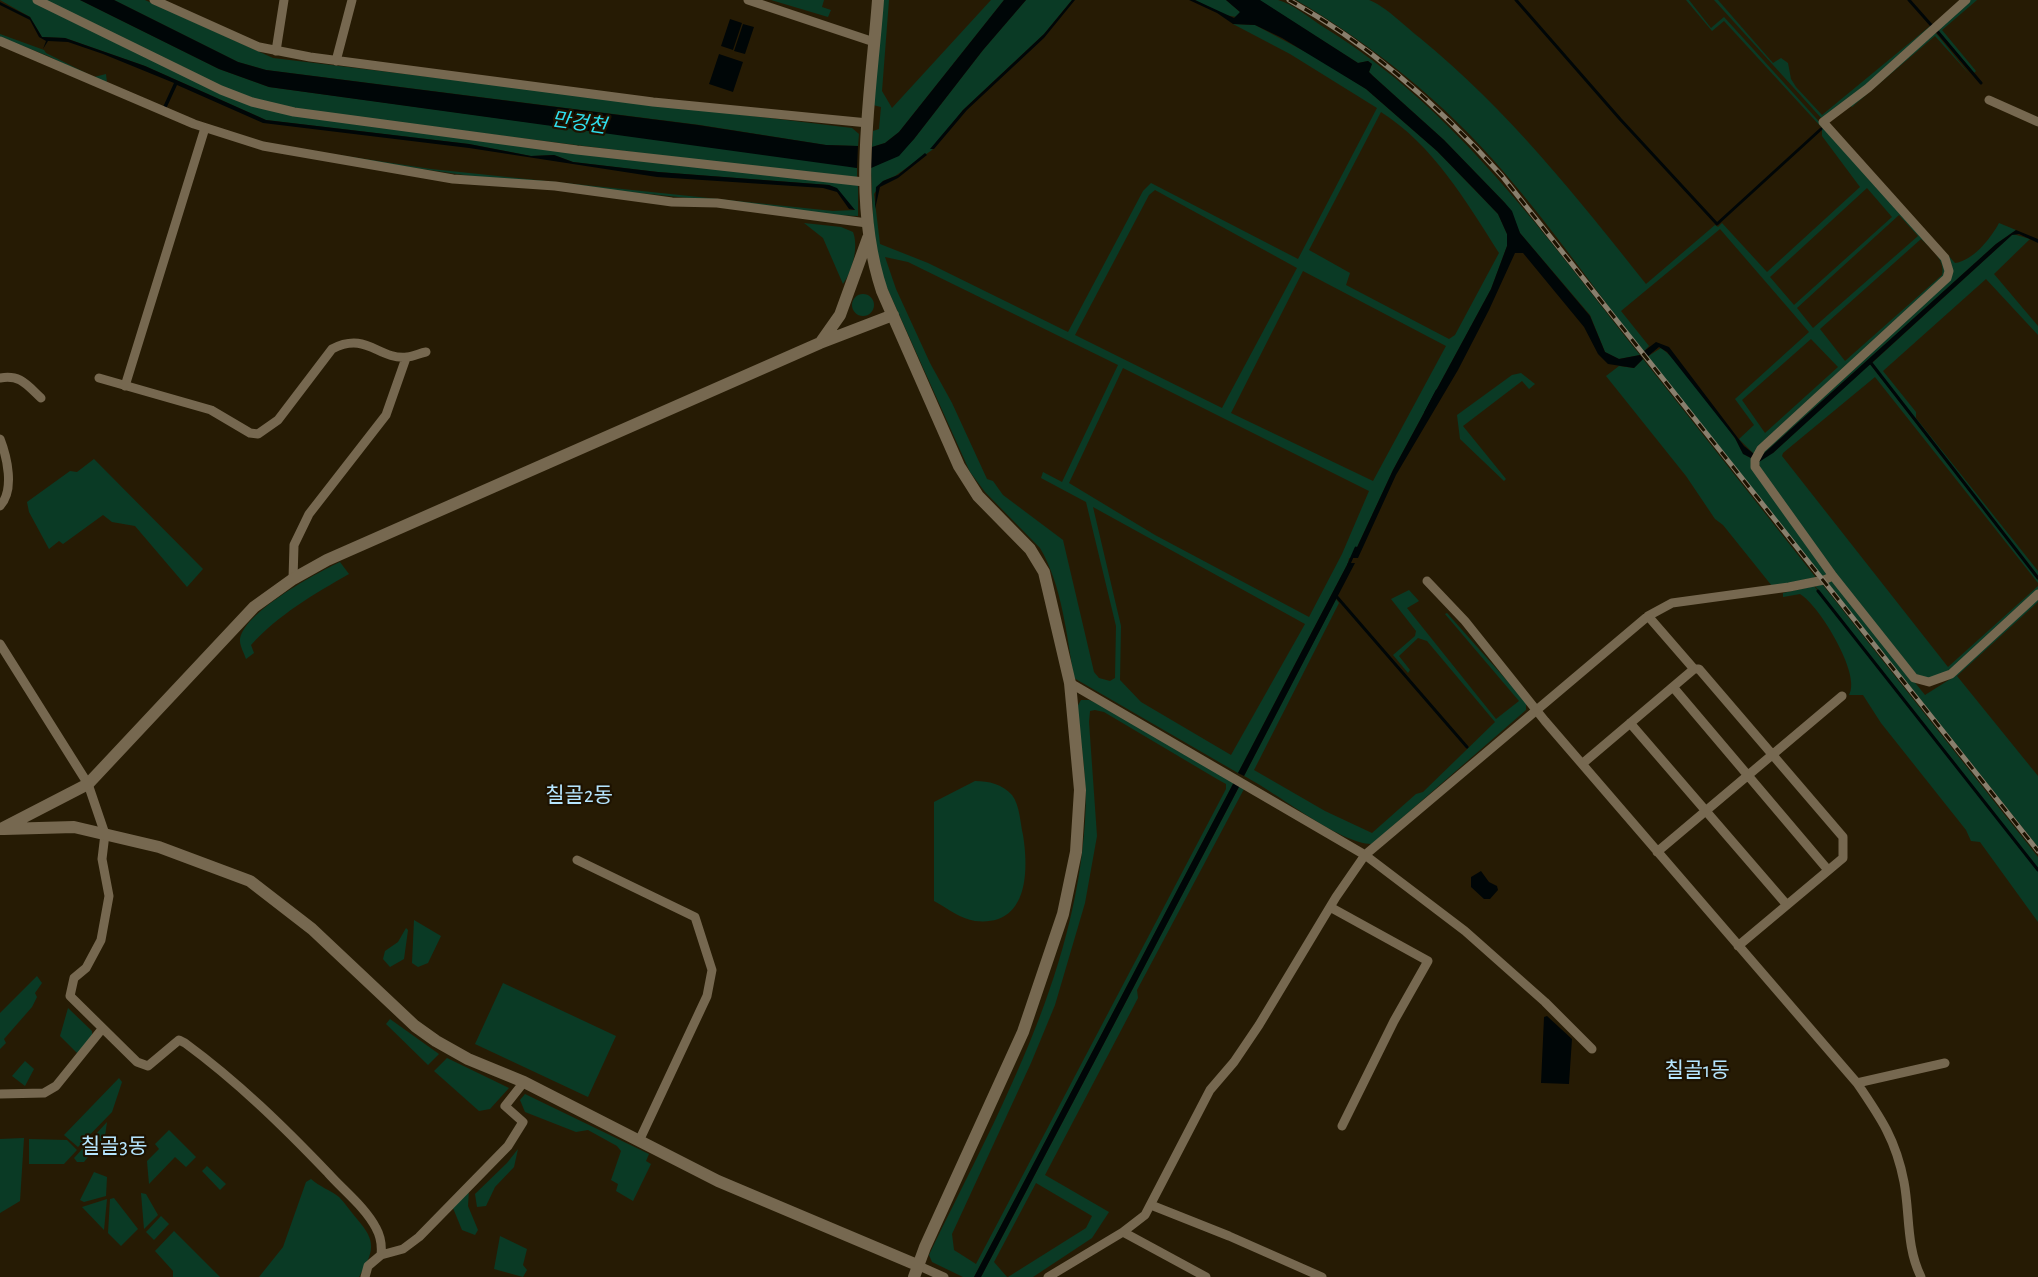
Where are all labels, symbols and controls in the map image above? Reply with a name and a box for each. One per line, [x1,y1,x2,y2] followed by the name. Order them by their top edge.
[550,107,608,139] water label: 만겅천
[545,783,613,809] district label: 칠골2동
[1664,1058,1730,1084] district label: 칠골1동
[81,1134,147,1160] district label: 칠골3동

